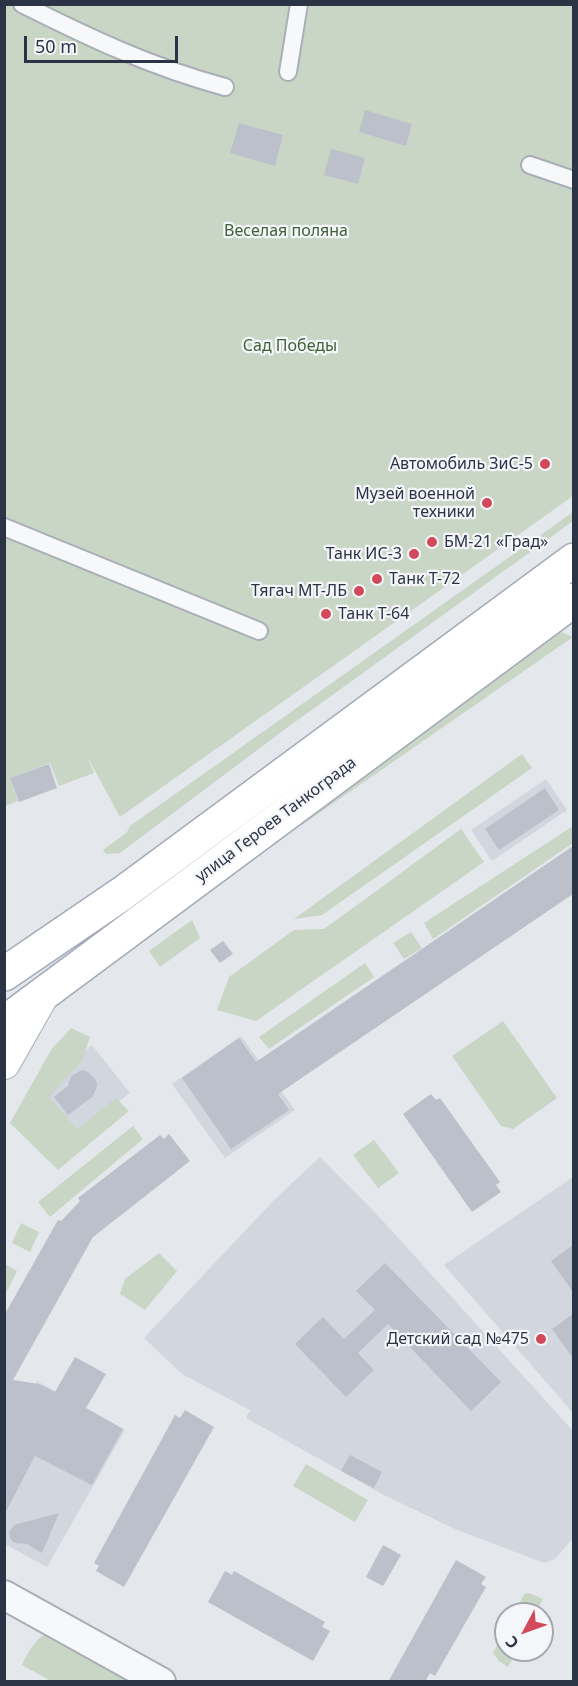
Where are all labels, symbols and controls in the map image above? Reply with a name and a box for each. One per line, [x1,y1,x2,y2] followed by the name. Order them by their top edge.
[27,24,182,62] scale bar
[35,34,77,58] text: 50 m
[224,221,348,241] park label: Веселая поляна
[243,336,337,356] park label: Сад Победы
[390,454,533,474] place label: Автомобиль ЗиС-5
[538,457,552,471] marker: Автомобиль ЗиС-5
[355,484,475,522] place label: Музей военной техники
[480,496,494,510] marker: Музей военной техники
[444,532,548,552] place label: БМ-21 «Град»
[425,535,439,549] marker: БМ-21 «Град»
[326,544,402,564] place label: Танк ИС-3
[407,547,421,561] marker: Танк ИС-3
[389,569,460,589] place label: Танк Т-72
[370,572,384,586] marker: Танк Т-72
[251,581,347,601] place label: Тягач МТ-ЛБ
[352,584,366,598] marker: Тягач МТ-ЛБ
[338,604,409,624] place label: Танк Т-64
[319,607,333,621] marker: Танк Т-64
[192,753,360,887] street label: улица Героев Танкограда
[387,1329,529,1349] place label: Детский сад №475
[534,1332,548,1346] marker: Детский сад №475
[494,1602,554,1662] north arrow
[500,1631,524,1654] text: С

